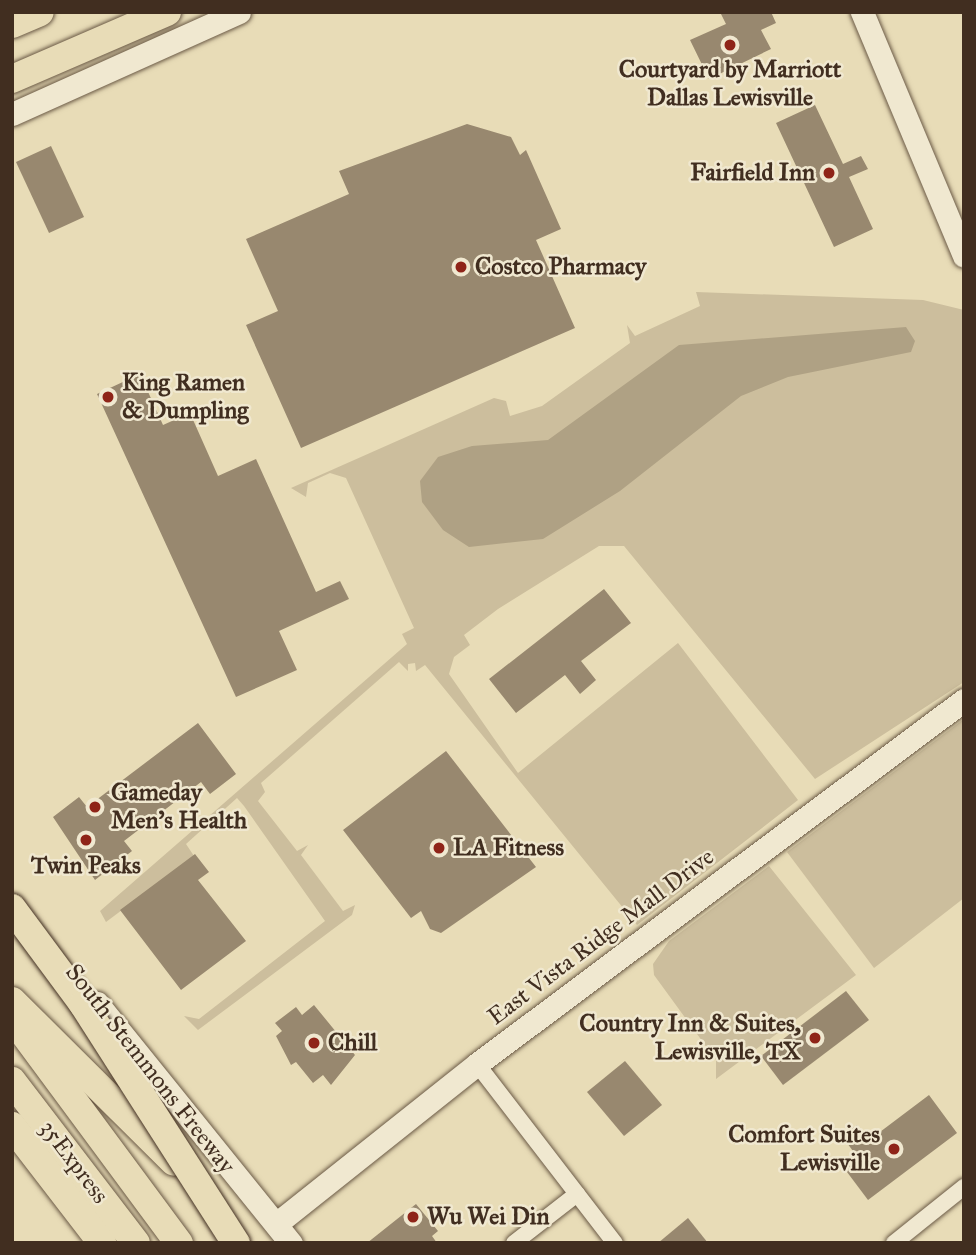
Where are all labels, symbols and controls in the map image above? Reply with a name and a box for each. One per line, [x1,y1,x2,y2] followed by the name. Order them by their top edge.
[722,37,738,53] marker: Courtyard by Marriott Dallas Lewisville
[619,56,841,112] place label: Courtyard by Marriott Dallas Lewisville
[690,159,815,187] place label: Fairfield Inn
[821,165,837,181] marker: Fairfield Inn
[475,253,646,281] place label: Costco Pharmacy
[453,259,469,275] marker: Costco Pharmacy
[122,369,249,425] place label: King Ramen & Dumpling
[100,389,116,405] marker: King Ramen & Dumpling
[111,779,247,835] place label: Gameday Men's Health
[85,797,105,817] marker: Gameday Men's Health
[78,832,94,848] marker: Twin Peaks
[453,834,564,862] place label: LA Fitness
[431,840,447,856] marker: LA Fitness
[482,842,720,1032] street label: East Vista Ridge Mall Drive
[31,852,141,880] place label: Twin Peaks
[59,958,241,1180] street label: South Stemmons Freeway
[579,1010,801,1066] place label: Country Inn & Suites, Lewisville, TX
[328,1029,377,1057] place label: Chill
[807,1030,823,1046] marker: Country Inn & Suites, Lewisville, TX
[306,1035,322,1051] marker: Chill
[33,1115,115,1209] street label: 35Express
[728,1121,880,1177] place label: Comfort Suites Lewisville
[886,1141,902,1157] marker: Comfort Suites Lewisville
[427,1203,549,1231] place label: Wu Wei Din
[405,1209,421,1225] marker: Wu Wei Din

